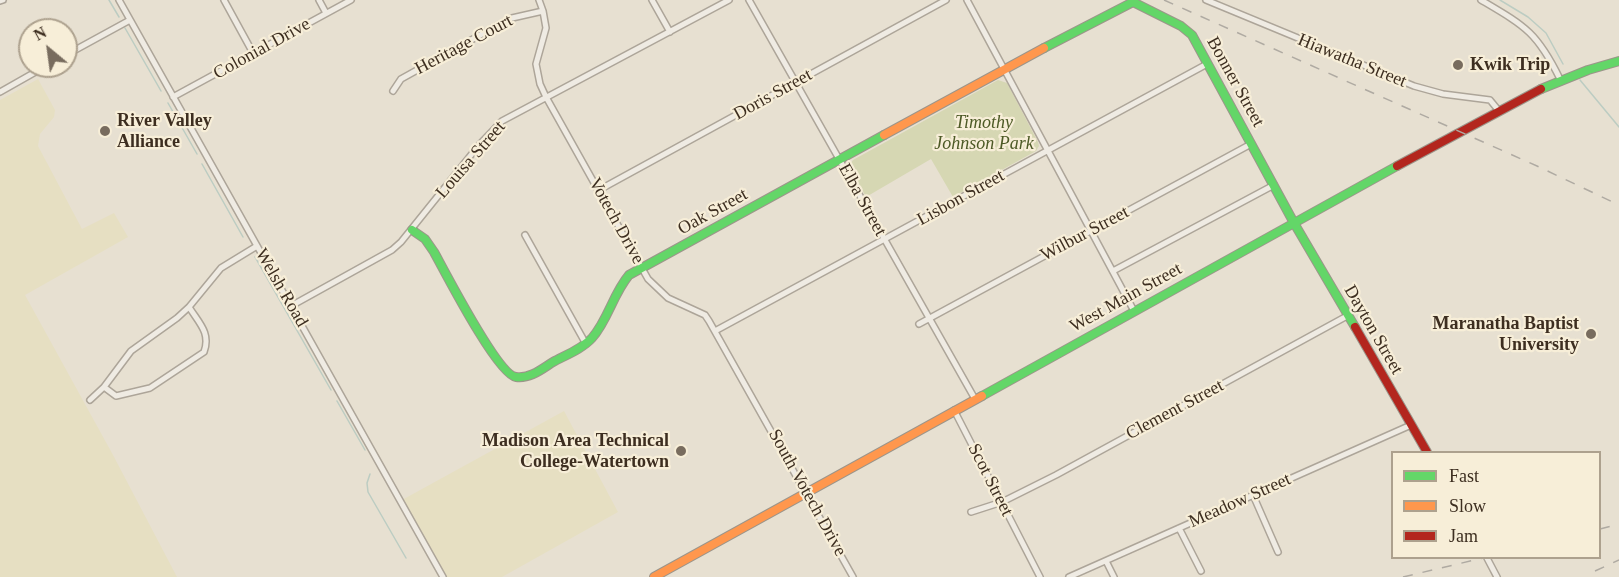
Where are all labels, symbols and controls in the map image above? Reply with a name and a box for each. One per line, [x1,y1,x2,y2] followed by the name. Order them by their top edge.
[411,10,517,80] street label: Heritage Court
[210,14,314,84] street label: Colonial Drive
[18,18,78,78] north arrow
[31,23,49,44] text: N
[1294,29,1410,93] street label: Hiawatha Street
[1201,33,1269,131] street label: Bonner Street
[1470,54,1550,76] place label: Kwik Trip
[1451,58,1465,72] marker: Kwik Trip
[730,65,816,125] street label: Doris Street
[117,110,212,152] place label: River Valley Alliance
[934,112,1034,154] park label: Timothy Johnson Park
[432,117,510,203] street label: Louisa Street
[98,124,112,138] marker: River Valley Alliance
[833,160,891,240] street label: Elba Street
[914,165,1008,231] street label: Lisbon Street
[583,174,649,268] street label: Votech Drive
[674,184,752,240] street label: Oak Street
[1037,202,1133,266] street label: Wilbur Street
[250,245,312,331] street label: Welsh Road
[1066,258,1186,338] street label: West Main Street
[1339,282,1407,378] street label: Dayton Street
[1432,313,1579,356] place label: Maranatha Baptist University
[1584,327,1598,341] marker: Maranatha Baptist University
[1122,375,1228,445] street label: Clement Street
[763,426,851,560] street label: South Votech Drive
[482,430,669,472] place label: Madison Area Technical College-Watertown
[963,440,1017,520] street label: Scot Street
[674,444,688,458] marker: Madison Area Technical College-Watertown
[1391,451,1601,559] legend
[1449,466,1479,486] text: Fast
[1186,469,1294,533] street label: Meadow Street
[1449,496,1486,516] text: Slow
[1449,526,1478,546] text: Jam

